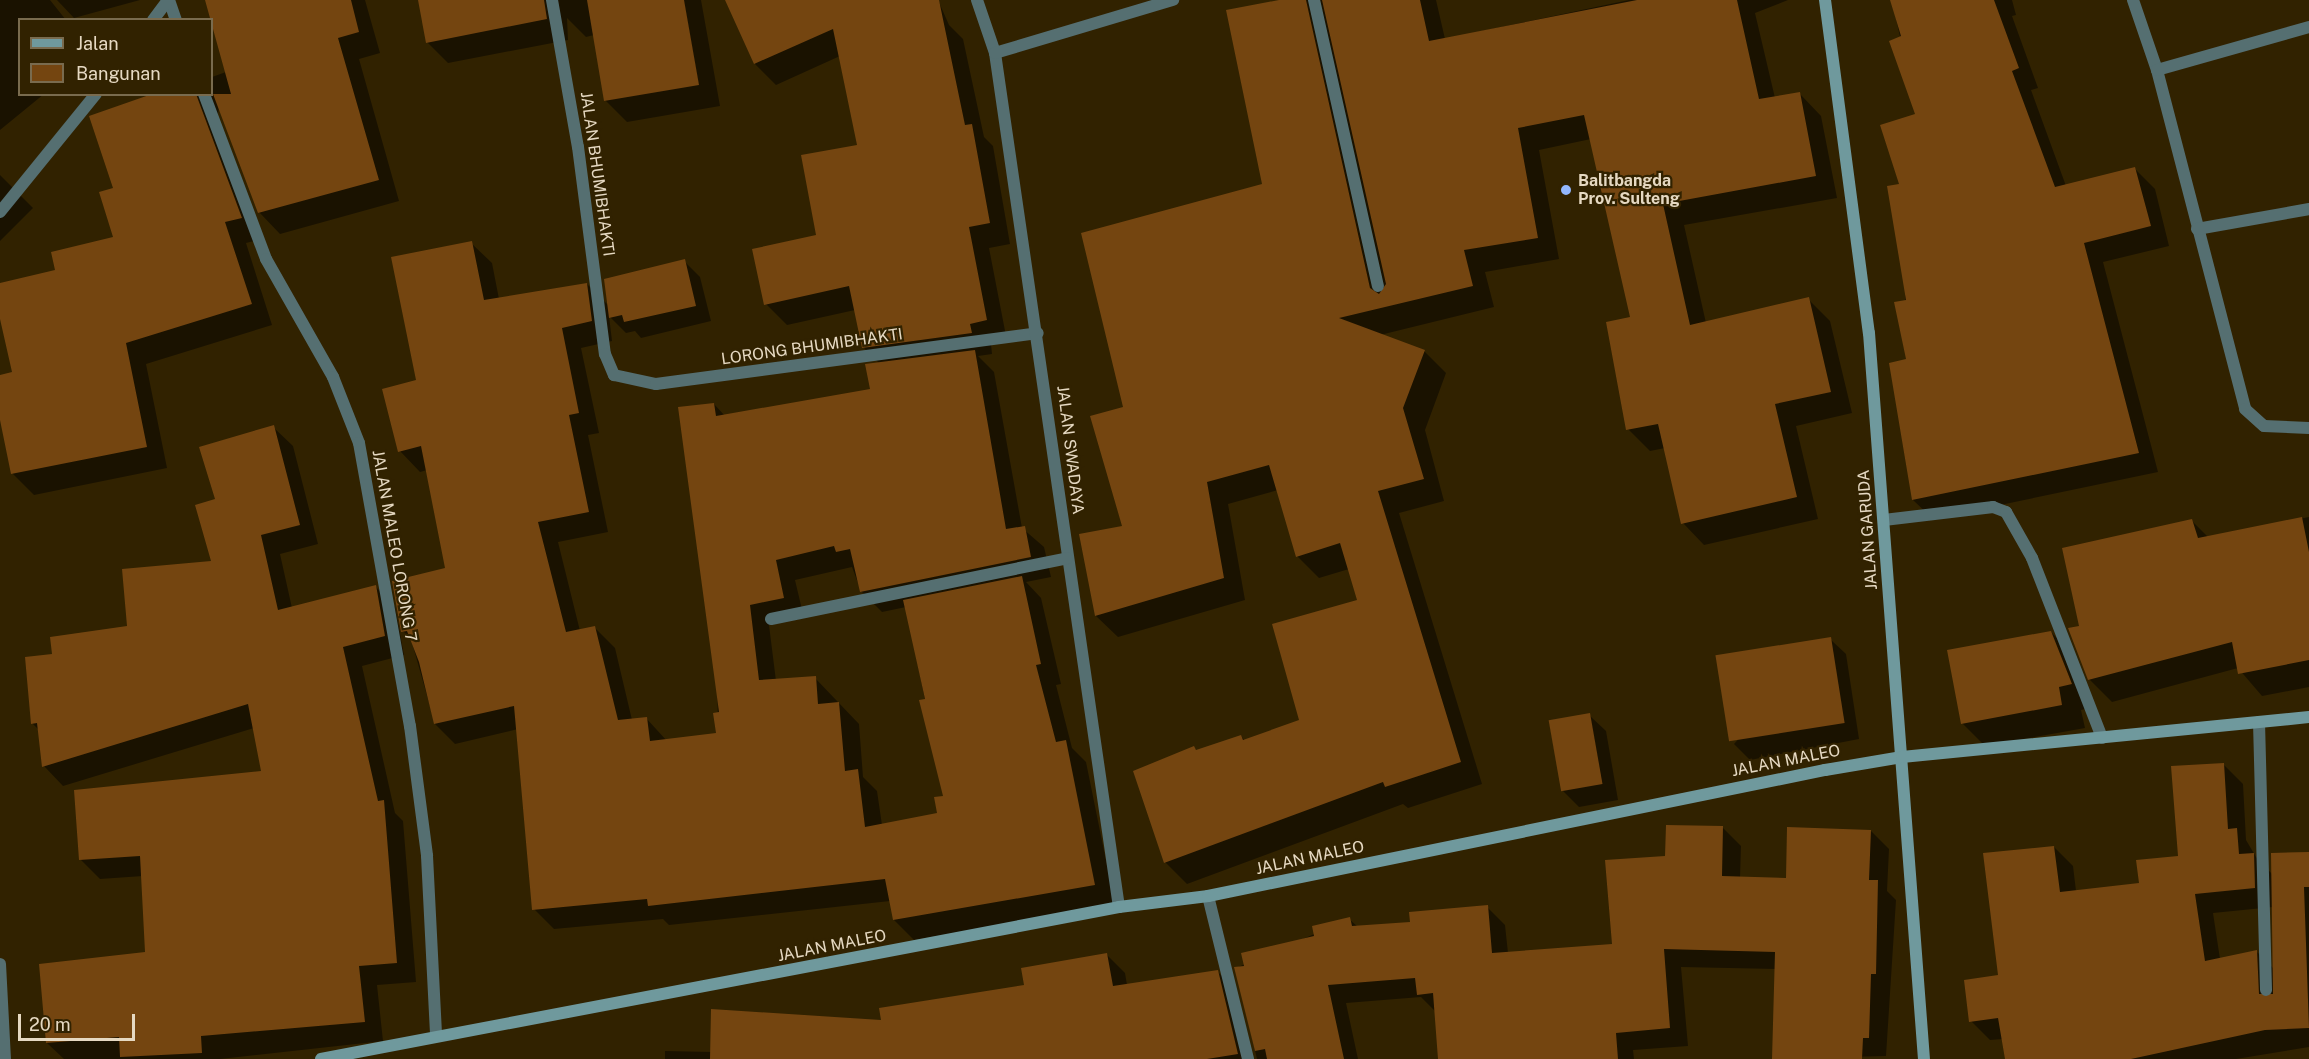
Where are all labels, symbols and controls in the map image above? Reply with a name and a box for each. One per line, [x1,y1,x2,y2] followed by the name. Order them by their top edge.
[18,18,213,96] legend
[76,33,119,54] text: Jalan
[76,63,161,84] text: Bangunan
[576,90,618,258] street label: JALAN BHUMIBHAKTI
[1578,171,1680,209] place label: Balitbangda Prov. Sulteng
[1559,183,1573,197] marker: Balitbangda Prov. Sulteng
[720,325,904,369] street label: LORONG BHUMIBHAKTI
[1053,384,1087,516] street label: JALAN SWADAYA
[368,449,420,643] street label: JALAN MALEO LORONG 7
[1854,469,1882,591] street label: JALAN GARUDA
[1730,741,1842,781] street label: JALAN MALEO
[1254,837,1366,879] street label: JALAN MALEO
[776,926,888,966] street label: JALAN MALEO
[21,1002,138,1040] scale bar
[29,1014,71,1035] text: 20 m

